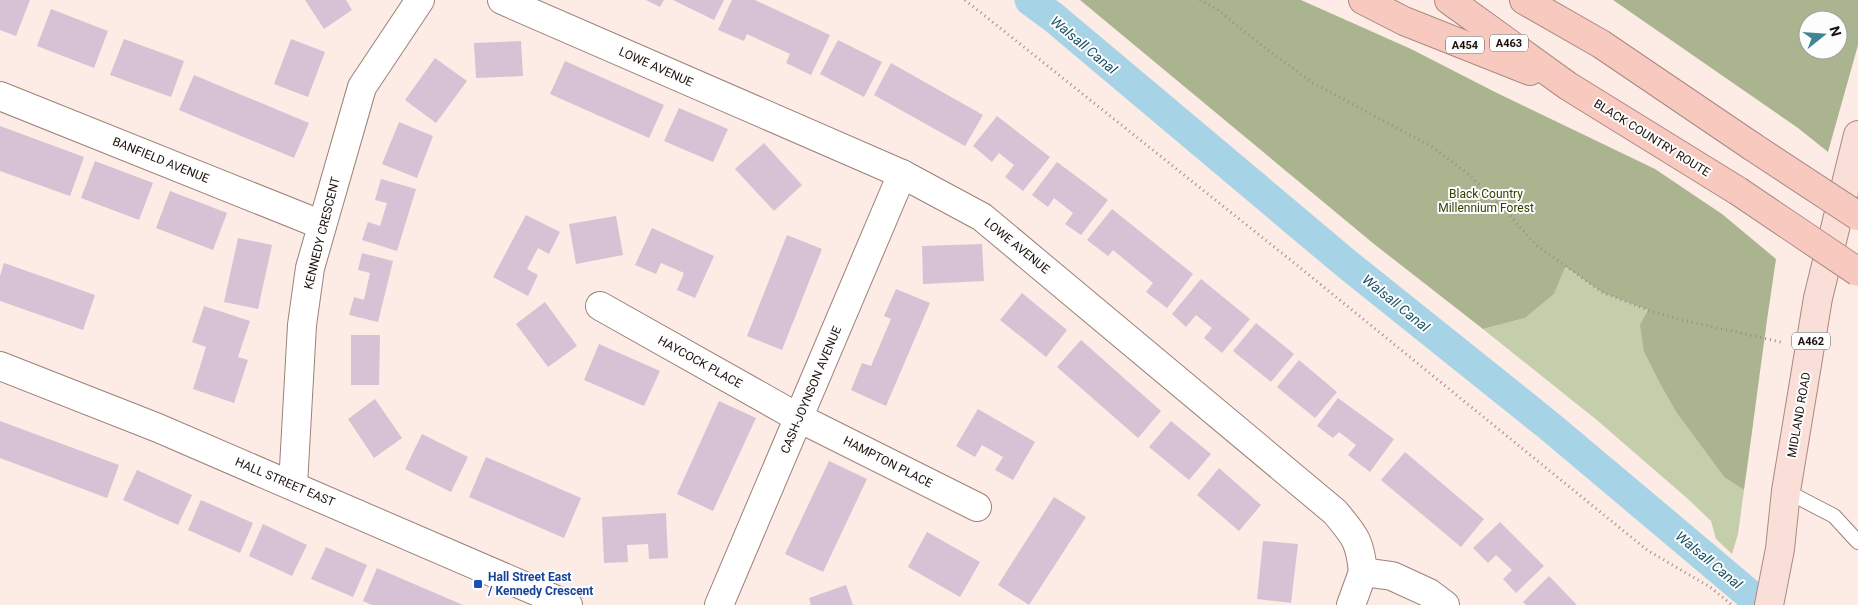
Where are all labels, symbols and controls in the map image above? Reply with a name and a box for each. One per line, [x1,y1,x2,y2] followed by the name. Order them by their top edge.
[1798,10,1848,60] north arrow
[1048,13,1121,78] water label: Walsall Canal
[1826,24,1845,38] text: N
[1490,34,1528,52] road number: A463
[1446,36,1484,54] road number: A454
[617,44,695,90] street label: LOWE AVENUE
[1591,96,1713,180] street label: BLACK COUNTRY ROUTE
[111,134,211,186] street label: BANFIELD AVENUE
[301,175,343,291] street label: KENNEDY CRESCENT
[1438,187,1534,215] park label: Black Country Millennium Forest
[982,215,1053,277] street label: LOWE AVENUE
[1359,271,1433,335] water label: Walsall Canal
[778,324,844,456] street label: CASH-JOYNSON AVENUE
[1792,332,1830,350] road number: A462
[656,333,745,391] street label: HAYCOCK PLACE
[1785,371,1813,459] street label: MIDLAND ROAD
[841,434,935,491] street label: HAMPTON PLACE
[233,455,337,509] street label: HALL STREET EAST
[1673,528,1746,593] water label: Walsall Canal
[487,570,593,598] place label: Hall Street East / Kennedy Crescent
[472,578,484,590] marker: Hall Street East / Kennedy Crescent

